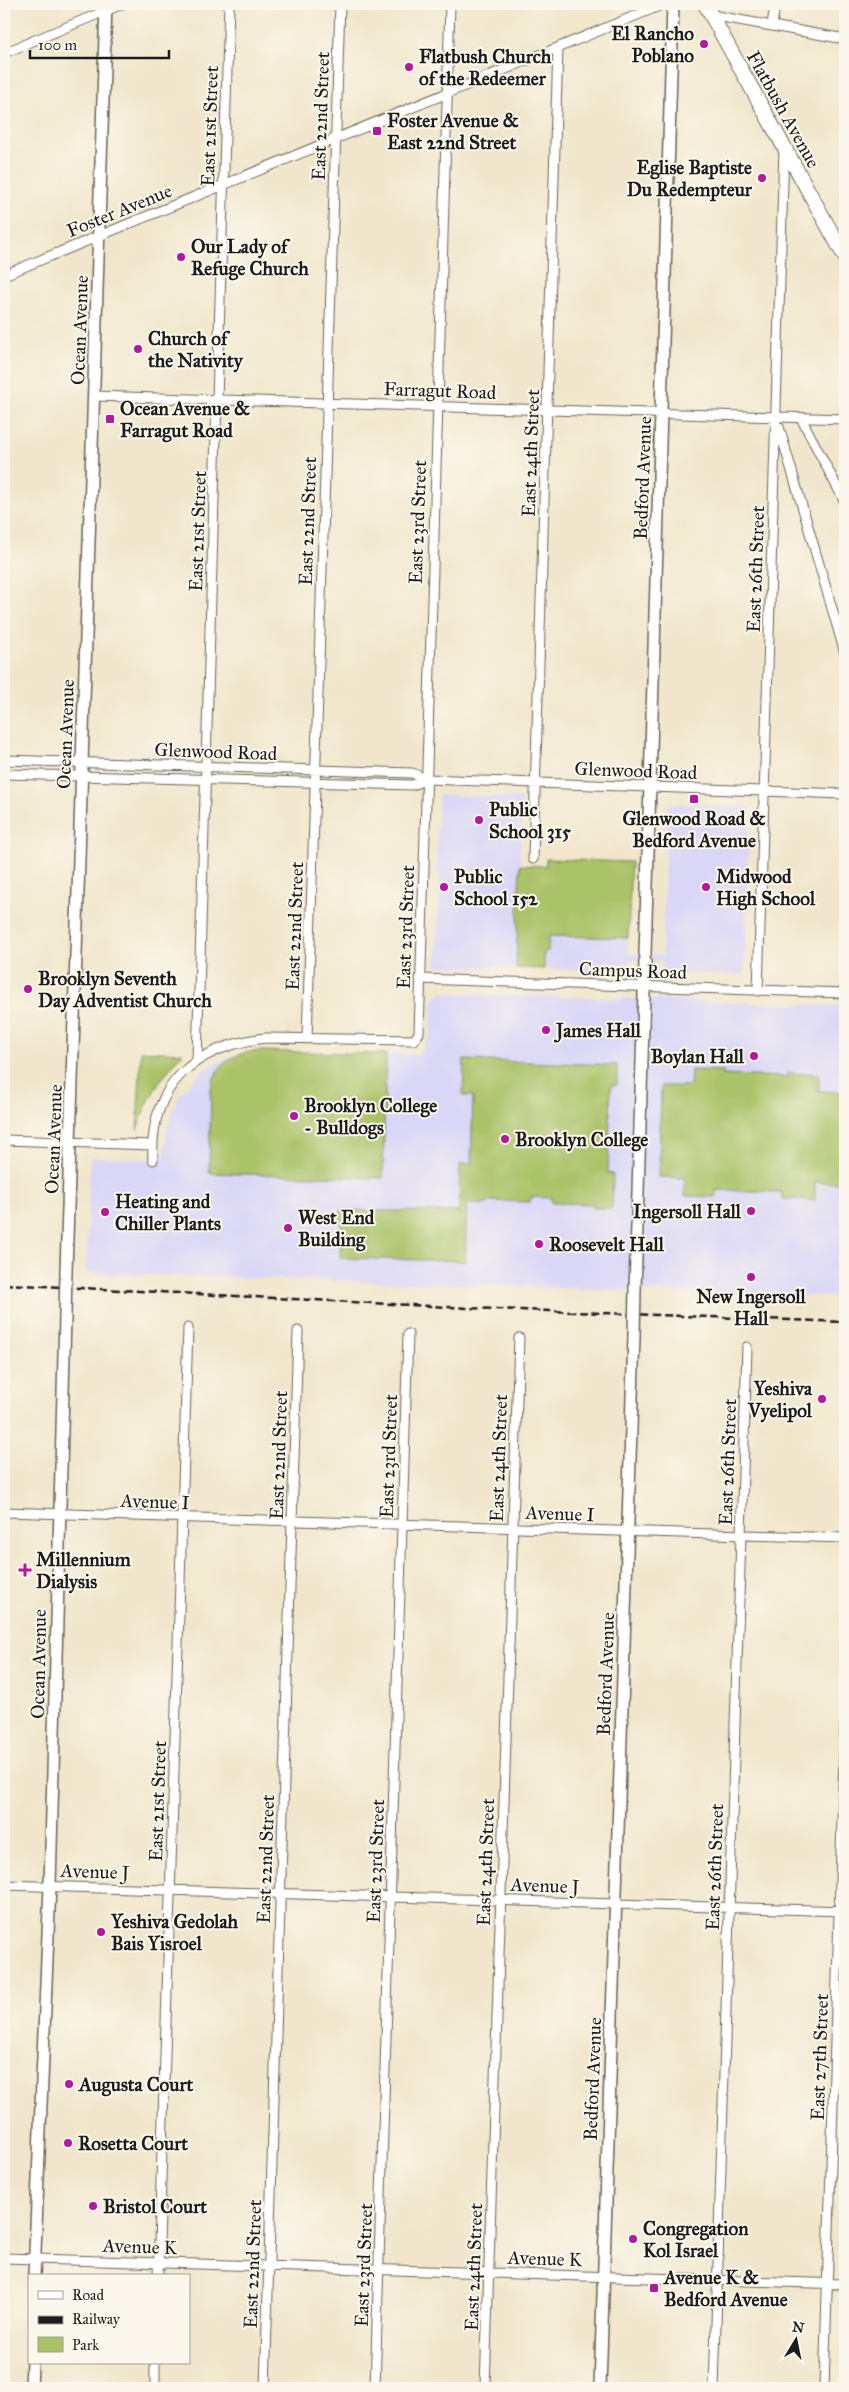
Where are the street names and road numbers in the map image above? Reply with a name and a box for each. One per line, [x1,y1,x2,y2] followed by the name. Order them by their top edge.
[742,47,825,172] street label: Flatbush Avenue
[307,51,334,181] street label: East 22nd Street
[196,65,223,187] street label: East 21st Street
[63,179,175,242] street label: Foster Avenue
[66,275,93,385] street label: Ocean Avenue
[383,377,497,405] street label: Farragut Road
[517,388,544,517] street label: East 24th Street
[629,416,656,540] street label: Bedford Avenue
[294,456,321,586] street label: East 22nd Street
[404,459,431,584] street label: East 23rd Street
[184,470,211,592] street label: East 21st Street
[742,505,769,633] street label: East 26th Street
[52,679,79,789] street label: Ocean Avenue
[154,738,278,765] street label: Glenwood Road
[574,757,698,784] street label: Glenwood Road
[281,861,308,991] street label: East 22nd Street
[392,864,419,989] street label: East 23rd Street
[579,957,688,984] street label: Campus Road
[40,1084,67,1194] street label: Ocean Avenue
[265,1390,292,1520] street label: East 22nd Street
[375,1393,402,1518] street label: East 23rd Street
[485,1393,512,1522] street label: East 24th Street
[714,1398,741,1526] street label: East 26th Street
[119,1489,190,1514] street label: Avenue I
[524,1501,595,1526] street label: Avenue I
[26,1609,51,1719] street label: Ocean Avenue
[592,1612,619,1736] street label: Bedford Avenue
[144,1740,171,1862] street label: East 21st Street
[252,1794,279,1924] street label: East 22nd Street
[472,1797,499,1926] street label: East 24th Street
[362,1798,389,1923] street label: East 23rd Street
[701,1803,728,1931] street label: East 26th Street
[59,1859,130,1885] street label: Avenue J
[509,1873,580,1899] street label: Avenue J
[806,1993,833,2121] street label: East 27th Street
[579,2017,606,2141] street label: Bedford Avenue
[239,2199,266,2329] street label: East 22nd Street
[350,2202,377,2327] street label: East 23rd Street
[460,2202,487,2331] street label: East 24th Street
[101,2234,178,2259] street label: Avenue K
[506,2246,583,2271] street label: Avenue K

